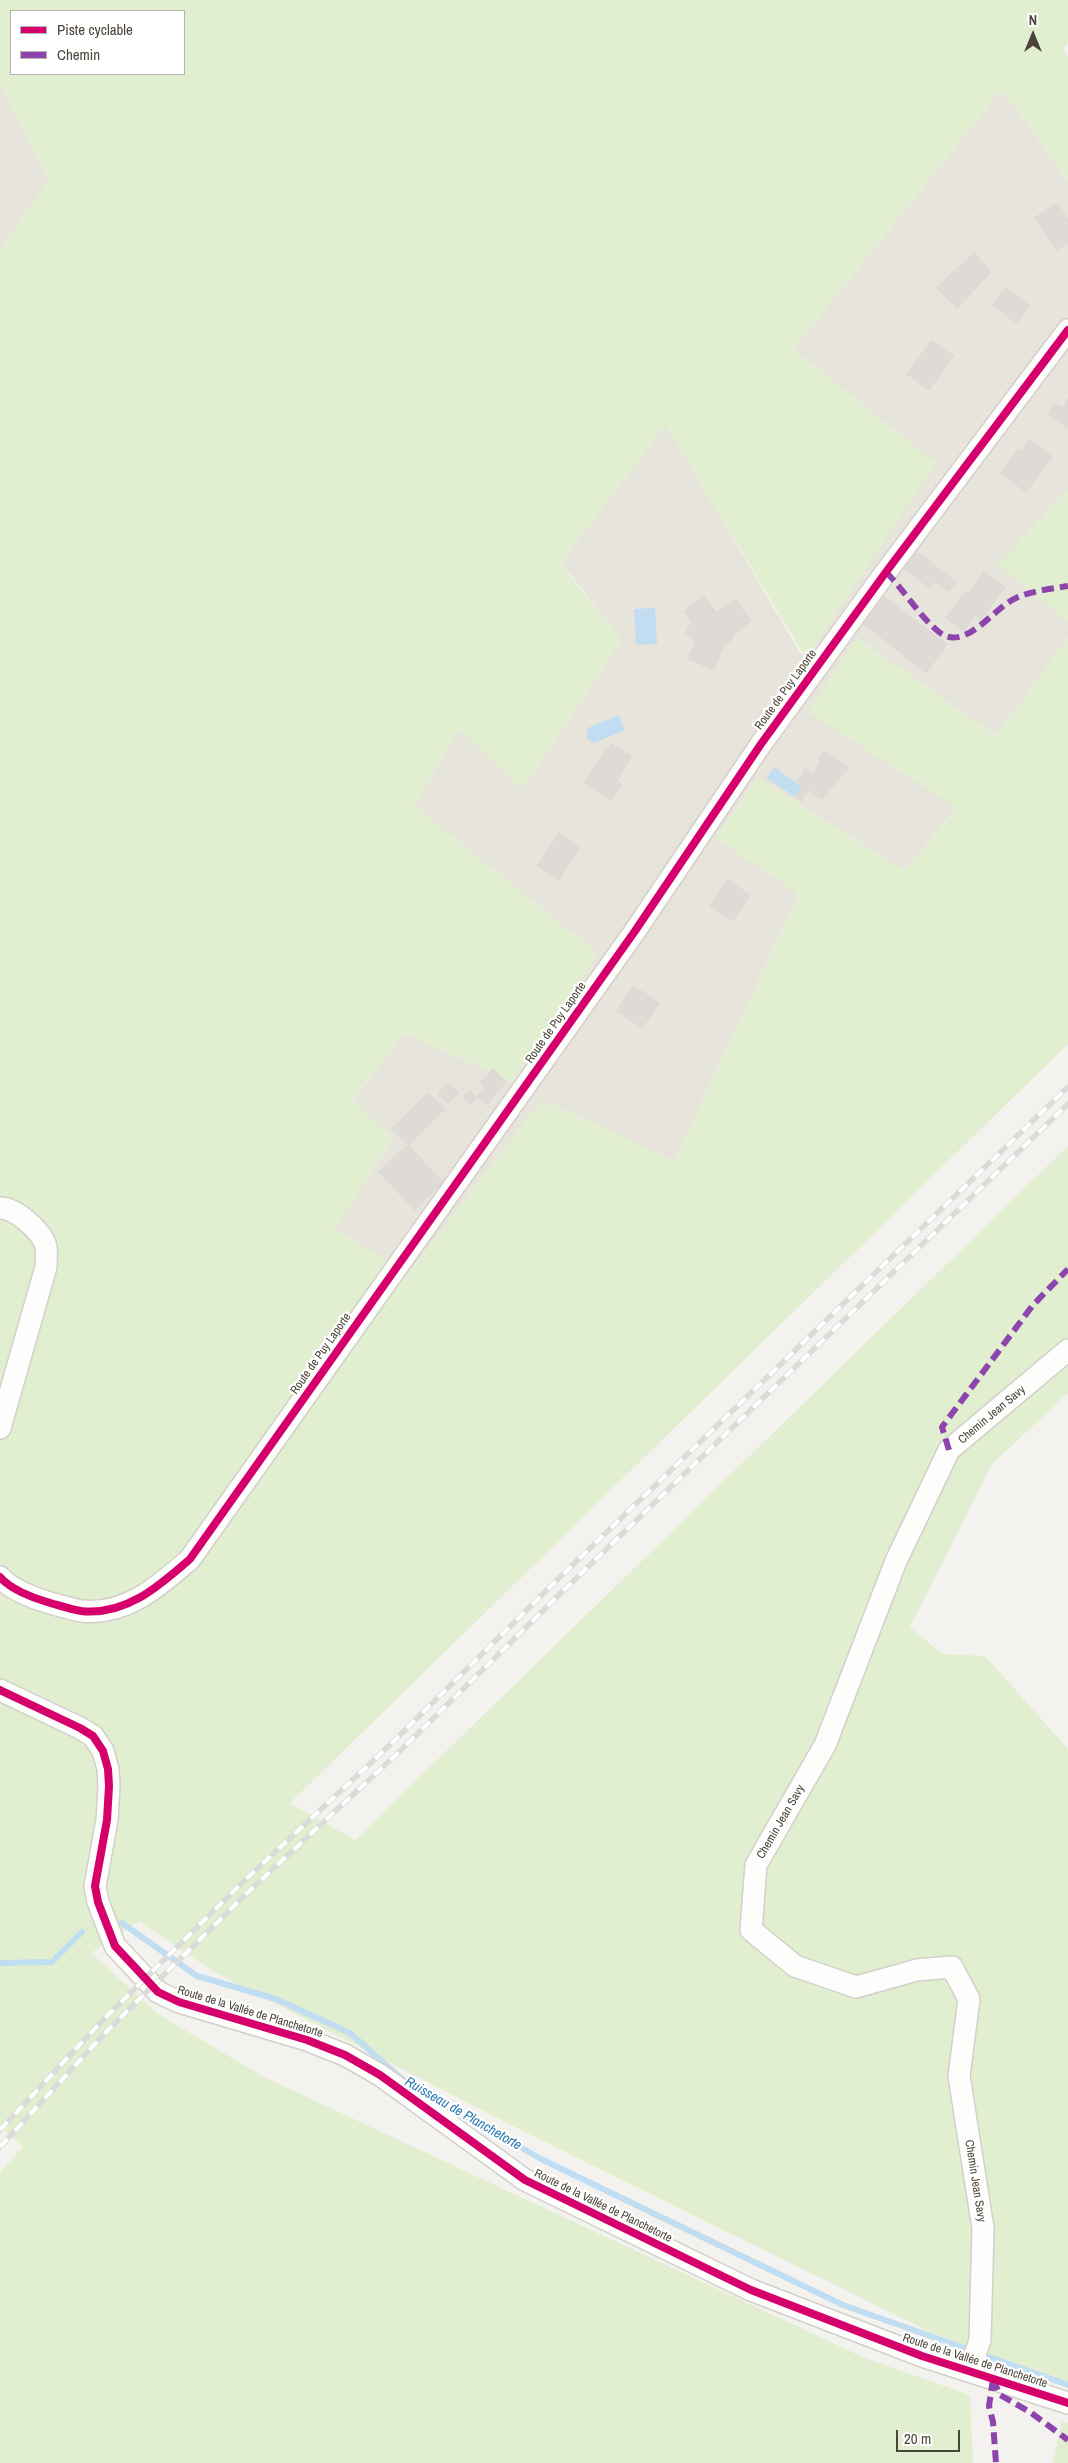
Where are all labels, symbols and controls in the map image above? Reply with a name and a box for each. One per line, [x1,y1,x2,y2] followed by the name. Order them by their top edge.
[10,10,185,75] legend
[1008,10,1058,60] north arrow
[1029,11,1037,29] text: N
[57,19,133,40] text: Piste cyclable
[57,44,100,65] text: Chemin
[752,647,820,733] street label: Route de Puy Laporte
[523,980,589,1066] street label: Route de Puy Laporte
[288,1311,354,1397] street label: Route de Puy Laporte
[956,1383,1028,1447] street label: Chemin Jean Savy
[754,1782,808,1862] street label: Chemin Jean Savy
[176,1983,324,2041] street label: Route de la Vallée de Planchetorte
[402,2074,524,2154] water label: Ruisseau de Planchetorte
[961,2139,989,2223] street label: Chemin Jean Savy
[532,2166,674,2246] street label: Route de la Vallée de Planchetorte
[901,2331,1049,2391] street label: Route de la Vallée de Planchetorte
[898,2420,962,2452] scale bar
[904,2428,931,2449] text: 20 m

